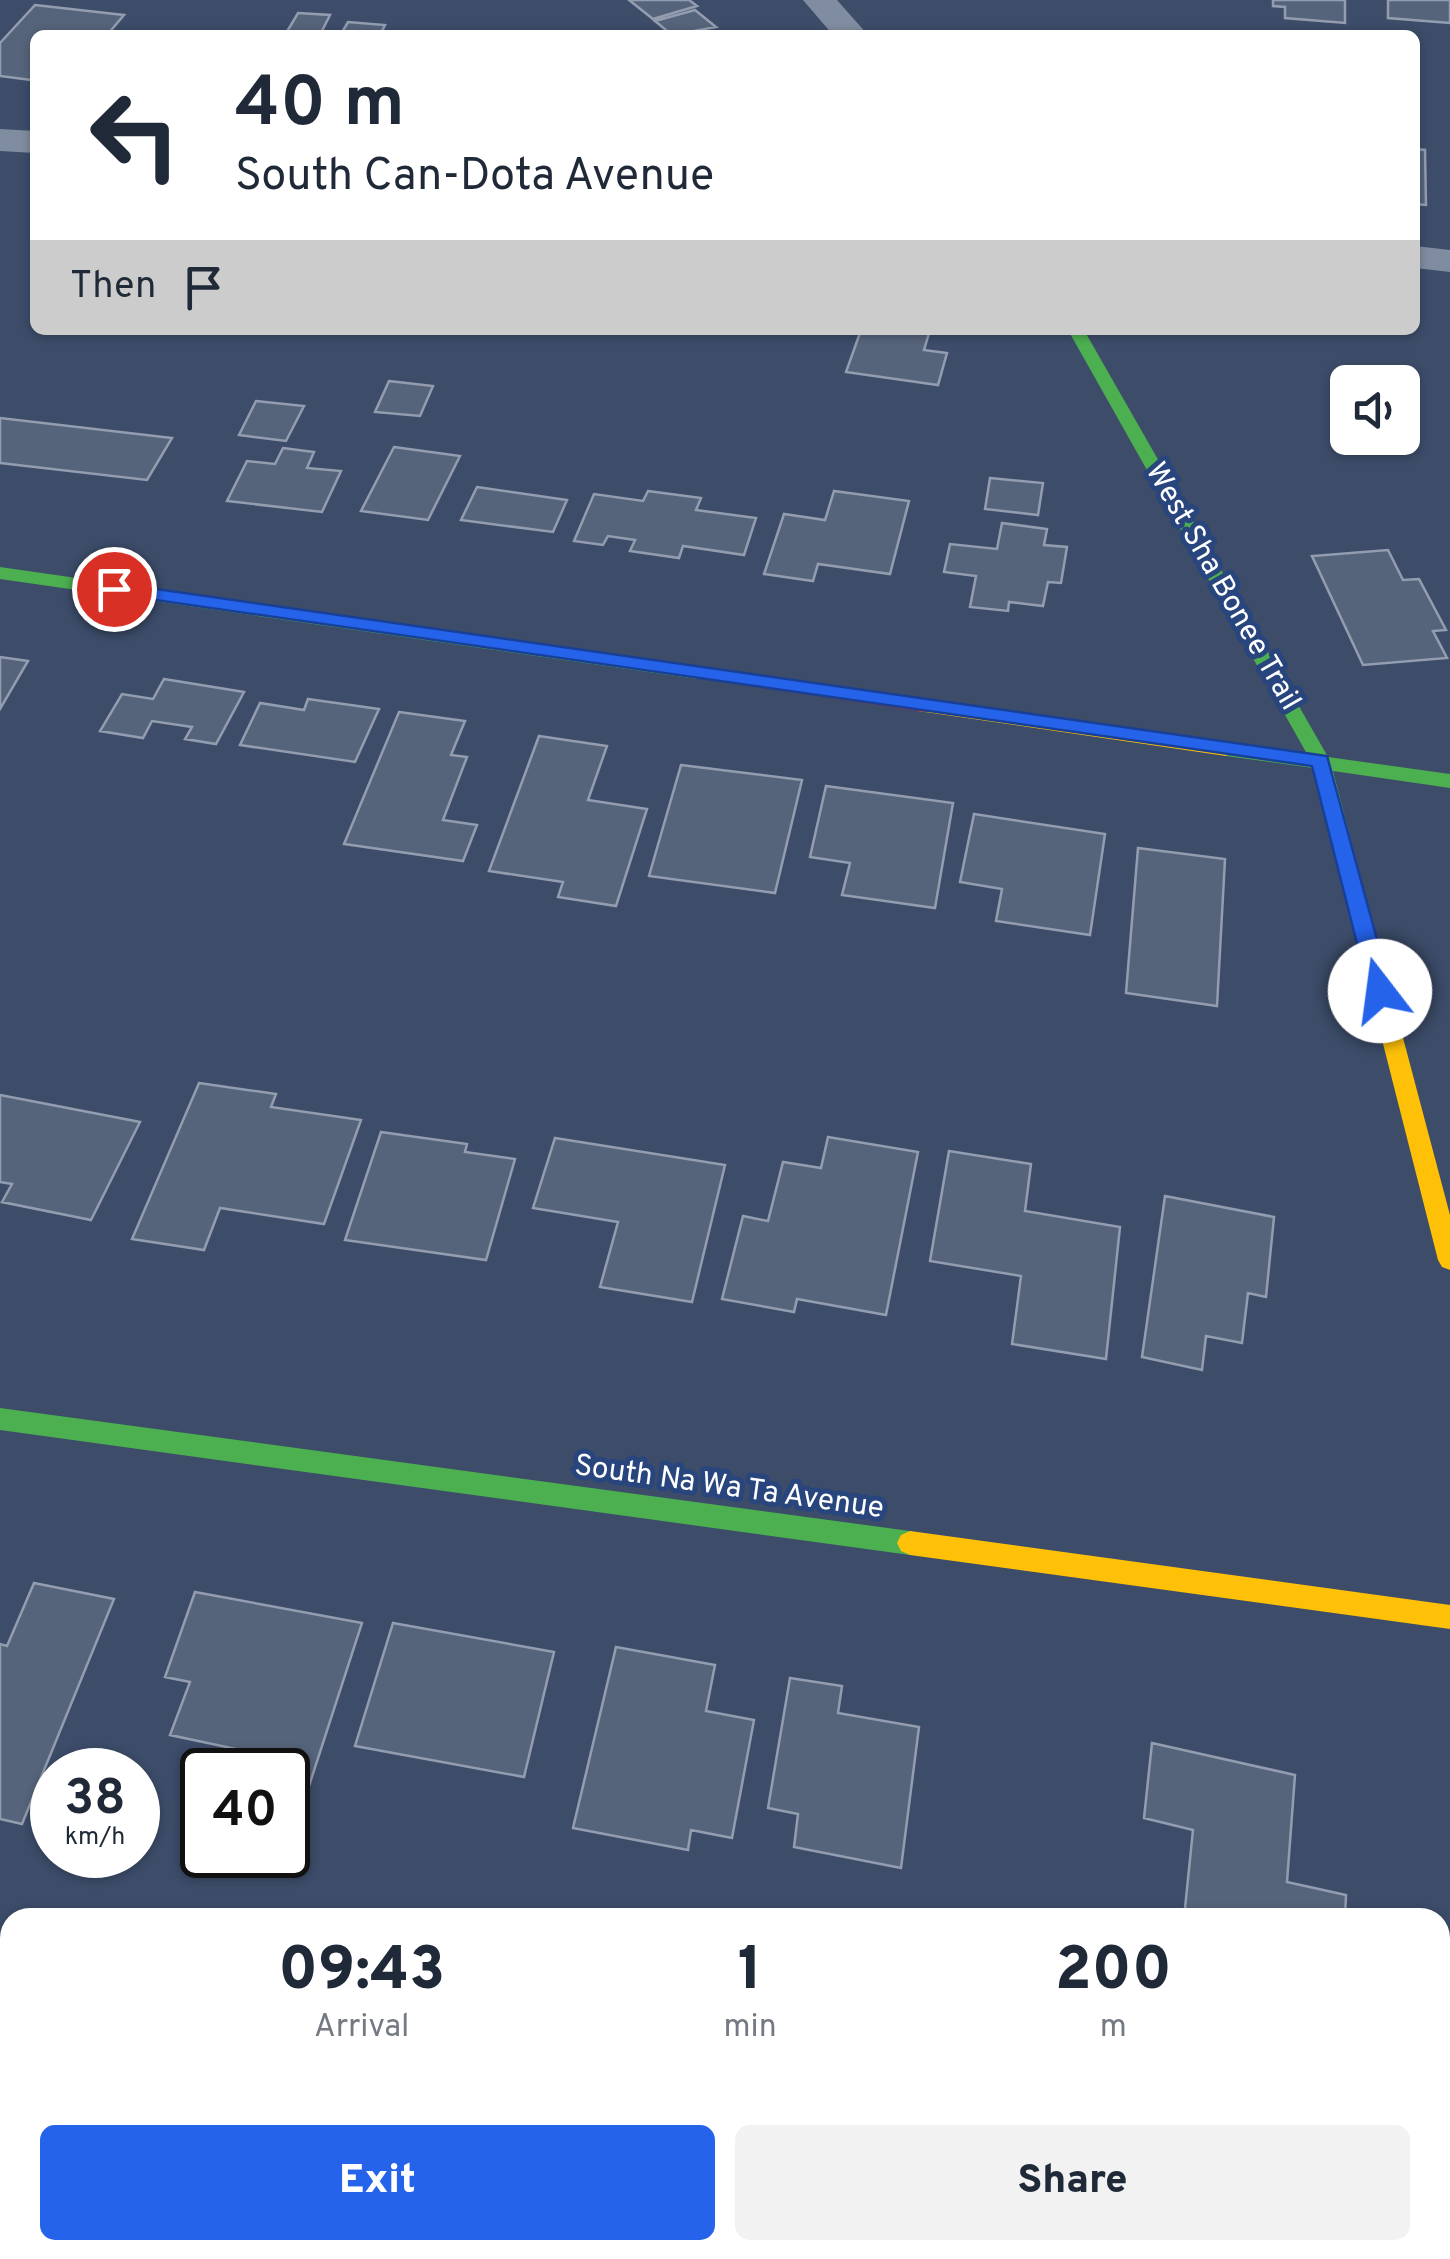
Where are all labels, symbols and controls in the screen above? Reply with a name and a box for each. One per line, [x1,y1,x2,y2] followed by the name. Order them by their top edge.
[235,62,405,151] text: 40 m
[70,70,200,200] icon: left
[235,149,714,206] text: South Can-Dota Avenue
[176,260,231,315] icon: arrive
[70,263,156,312] text: Then
[1330,365,1420,455] map controls
[1330,365,1420,455] button: sound
[1136,456,1308,718] street label: West Sha Bonee Trail
[72,547,157,632] pin
[87,562,142,617] icon: arrive
[1328,939,1432,1043] position arrow
[572,1448,886,1528] street label: South Na Wa Ta Avenue
[180,1748,310,1878] speed limit sign: 40
[64,1769,126,1832] text: 38
[65,1822,125,1854] text: km/h
[278,1935,445,2011] text: 09:43
[738,1935,762,2011] text: 1
[1055,1935,1172,2011] text: 200
[314,2008,409,2048] text: Arrival
[723,2008,777,2048] text: min
[1100,2008,1127,2048] text: m
[40,2125,715,2240] button: Exit
[735,2125,1410,2240] button: Share

